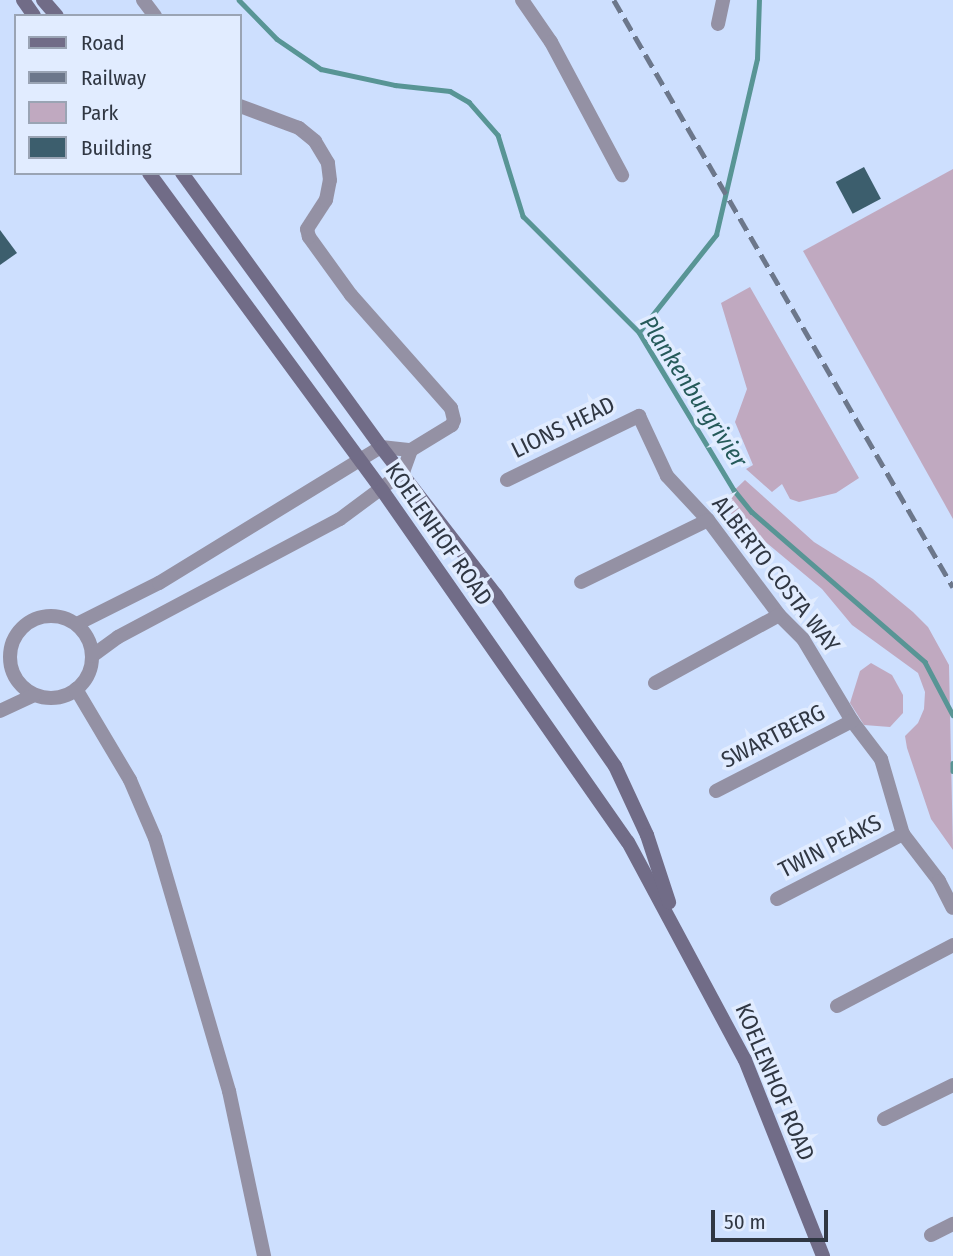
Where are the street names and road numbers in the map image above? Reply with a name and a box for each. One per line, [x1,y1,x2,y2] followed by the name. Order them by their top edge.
[507,390,619,464] street label: LIONS HEAD
[380,457,498,611] street label: KOELENHOF ROAD
[706,490,846,658] street label: ALBERTO COSTA WAY
[717,698,829,774] street label: SWARTBERG
[774,808,886,884] street label: TWIN PEAKS
[729,999,821,1165] street label: KOELENHOF ROAD

